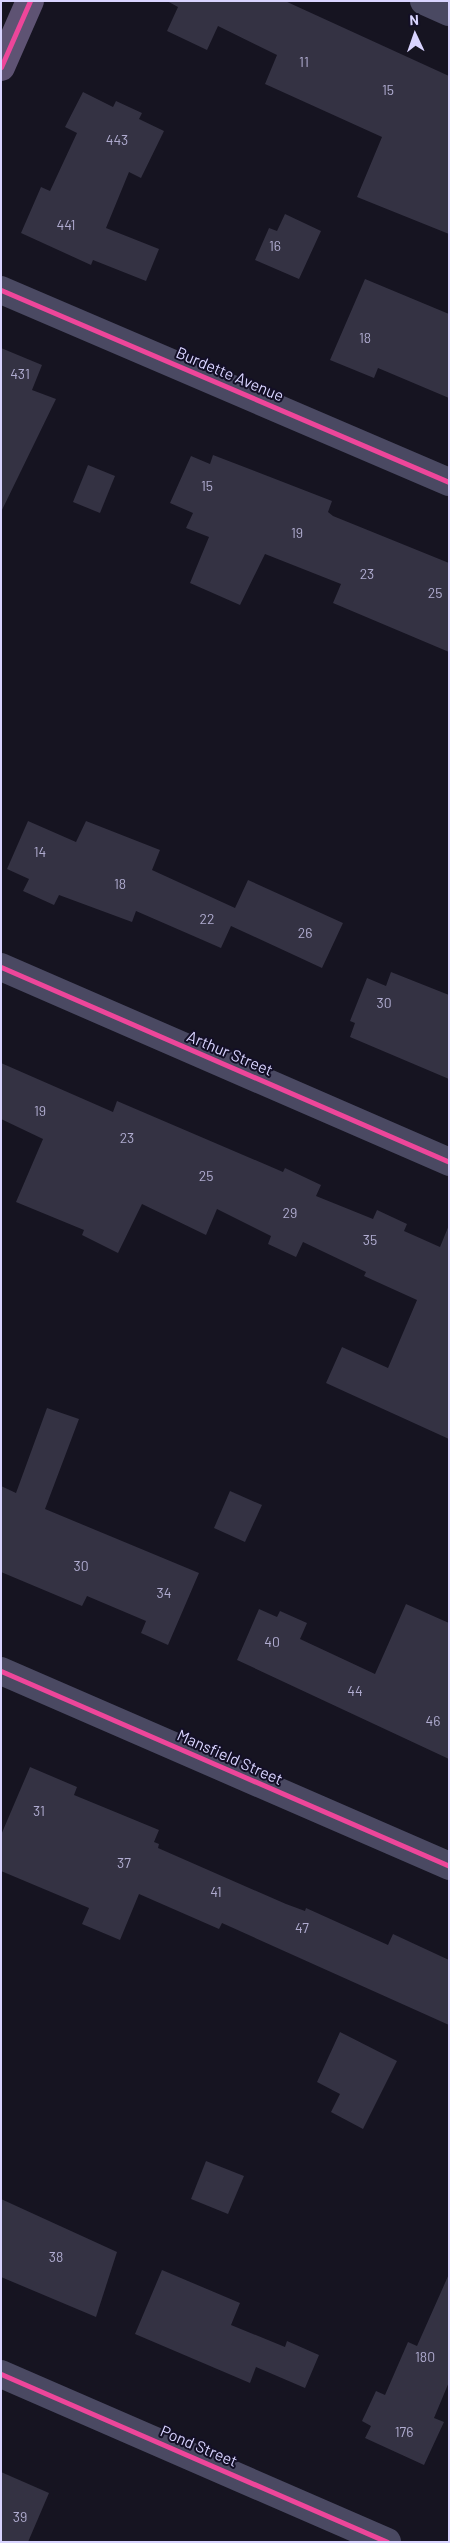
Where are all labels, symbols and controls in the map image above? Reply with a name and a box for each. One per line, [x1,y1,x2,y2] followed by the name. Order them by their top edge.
[390,10,440,60] north arrow
[409,11,419,28] text: N
[299,54,309,70] house number: 11
[382,82,394,98] house number: 15
[106,132,128,148] house number: 443
[56,217,76,233] house number: 441
[269,238,281,254] house number: 16
[359,330,371,346] house number: 18
[173,343,287,405] street label: Burdette Avenue
[10,366,30,382] house number: 431
[201,478,213,494] house number: 15
[291,525,303,541] house number: 19
[360,566,374,582] house number: 23
[428,585,442,601] house number: 25
[34,844,46,860] house number: 14
[114,876,126,892] house number: 18
[199,911,215,927] house number: 22
[298,925,312,941] house number: 26
[376,995,392,1011] house number: 30
[184,1026,276,1080] street label: Arthur Street
[34,1103,46,1119] house number: 19
[120,1130,134,1146] house number: 23
[199,1168,213,1184] house number: 25
[283,1205,297,1221] house number: 29
[363,1232,377,1248] house number: 35
[73,1558,89,1574] house number: 30
[157,1585,171,1601] house number: 34
[264,1634,280,1650] house number: 40
[347,1683,363,1699] house number: 44
[426,1713,440,1729] house number: 46
[174,1725,286,1789] street label: Mansfield Street
[33,1803,45,1819] house number: 31
[117,1855,131,1871] house number: 37
[210,1884,222,1900] house number: 41
[295,1920,309,1936] house number: 47
[49,2249,63,2265] house number: 38
[415,2349,435,2365] house number: 180
[157,2421,241,2471] street label: Pond Street
[395,2424,413,2440] house number: 176
[13,2509,27,2525] house number: 39

